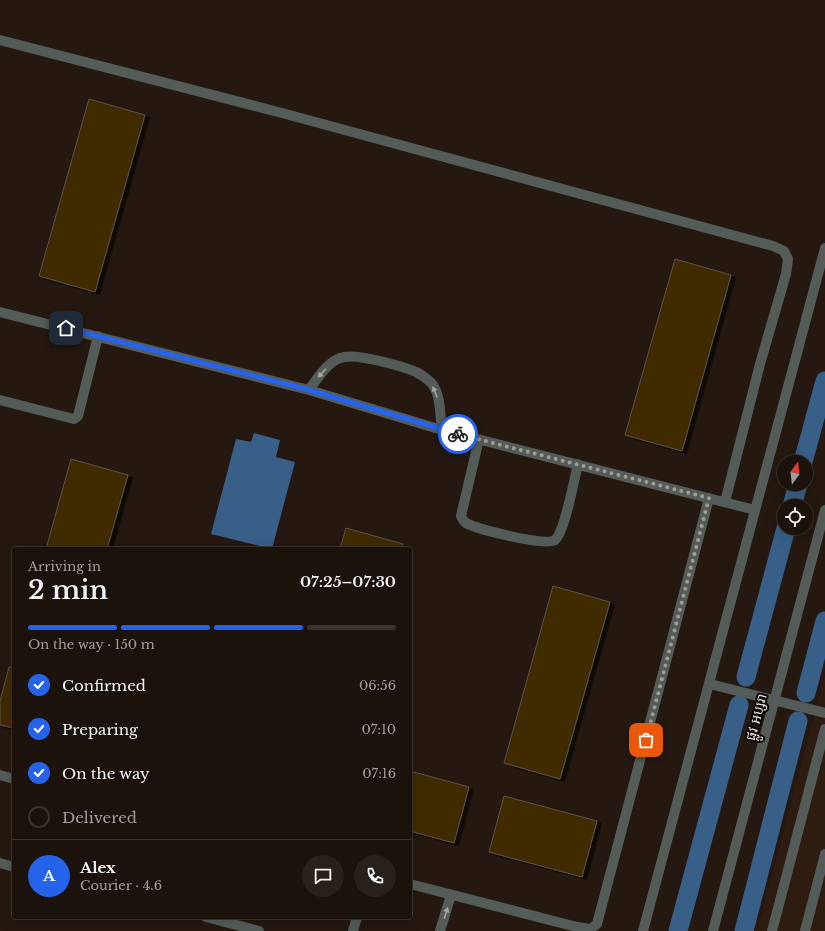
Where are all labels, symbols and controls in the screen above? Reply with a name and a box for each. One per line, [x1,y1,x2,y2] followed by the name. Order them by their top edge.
[49,311,83,345] pin
[55,317,77,339] icon: home
[317,368,327,378] one-way arrow
[432,385,438,397] one-way arrow
[438,414,478,454] courier
[447,423,469,445] icon: bike
[777,455,813,491] north arrow
[777,455,813,535] map controls
[777,499,813,535] button: locate
[28,558,101,575] text: Arriving in
[300,572,396,591] text: 07:25–07:30
[28,574,108,606] text: 2 min
[28,636,155,653] text: On the way · 150 m
[28,674,50,696] icon: check
[62,676,146,695] text: Confirmed
[359,677,396,694] text: 06:56
[741,691,774,743] street label: ផ្លូវ អប្សរា
[28,718,50,740] icon: check
[62,720,138,739] text: Preparing
[361,721,396,738] text: 07:10
[629,723,663,757] pin
[635,729,657,751] icon: bag
[28,762,50,784] icon: check
[62,764,150,783] text: On the way
[362,765,396,782] text: 07:16
[62,808,137,827] text: Delivered
[302,855,344,897] button: chat
[354,855,396,897] button: phone
[80,858,116,877] text: Alex
[43,866,55,885] text: A
[80,877,162,894] text: Courier · 4.6
[443,907,449,919] one-way arrow

